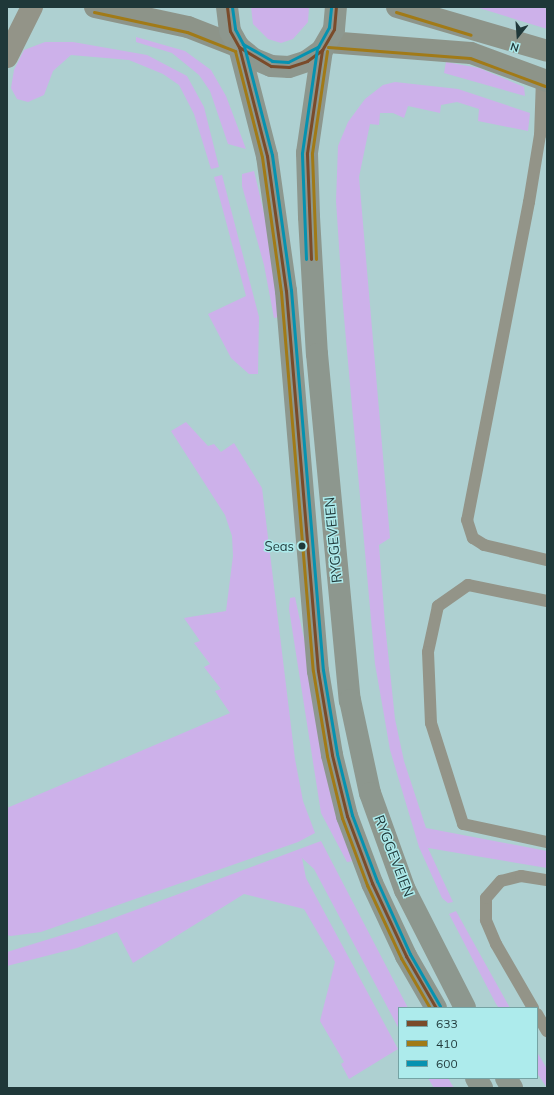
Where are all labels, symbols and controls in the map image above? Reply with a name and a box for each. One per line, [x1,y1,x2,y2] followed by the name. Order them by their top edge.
[498,16,538,56] north arrow
[508,40,521,55] text: N
[321,496,345,584] street label: RYGGEVEIEN
[265,538,294,554] place label: Seas
[297,541,307,551] marker: Seas
[371,813,417,899] street label: RYGGEVEIEN
[398,1007,538,1079] legend
[436,1016,458,1031] text: 633
[436,1036,458,1051] text: 410
[436,1056,458,1071] text: 600

